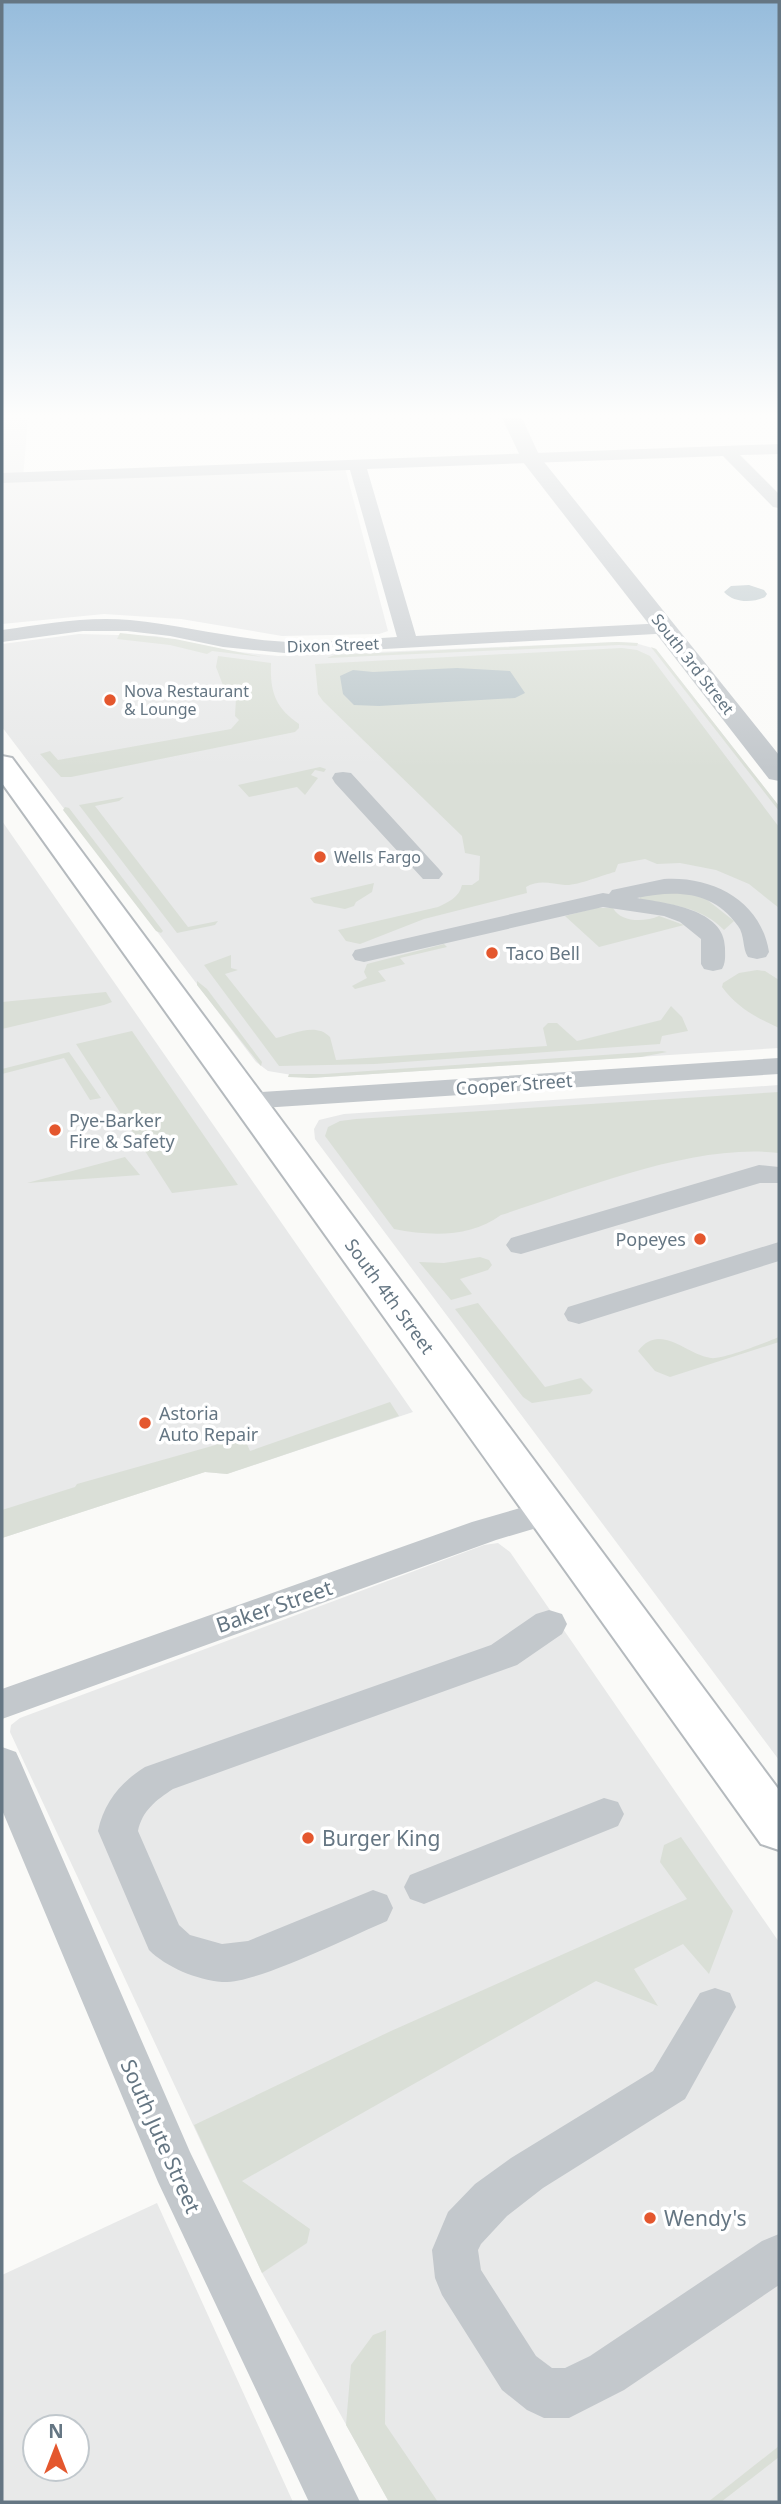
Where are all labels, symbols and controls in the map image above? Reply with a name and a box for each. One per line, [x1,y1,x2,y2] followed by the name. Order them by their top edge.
[647,609,739,719] street label: South 3rd Street
[286,632,380,658] street label: Dixon Street
[124,680,249,720] place label: Nova Restaurant & Lounge
[102,692,118,708] marker: Nova Restaurant & Lounge
[334,846,421,868] place label: Wells Fargo
[312,849,328,865] marker: Wells Fargo
[506,941,580,965] place label: Taco Bell
[484,945,500,961] marker: Taco Bell
[455,1068,574,1100] street label: Cooper Street
[69,1108,176,1153] place label: Pye-Barker Fire & Safety
[47,1122,63,1138] marker: Pye-Barker Fire & Safety
[615,1227,686,1251] place label: Popeyes
[692,1231,708,1247] marker: Popeyes
[340,1234,440,1359] street label: South 4th Street
[159,1401,259,1446] place label: Astoria Auto Repair
[137,1415,153,1431] marker: Astoria Auto Repair
[212,1573,336,1639] street label: Baker Street
[322,1824,440,1852] place label: Burger King
[300,1830,316,1846] marker: Burger King
[115,2055,208,2218] street label: South Jute Street
[664,2204,747,2232] place label: Wendy's
[642,2210,658,2226] marker: Wendy's
[21,2413,91,2483] north arrow
[48,2418,64,2444] text: N

